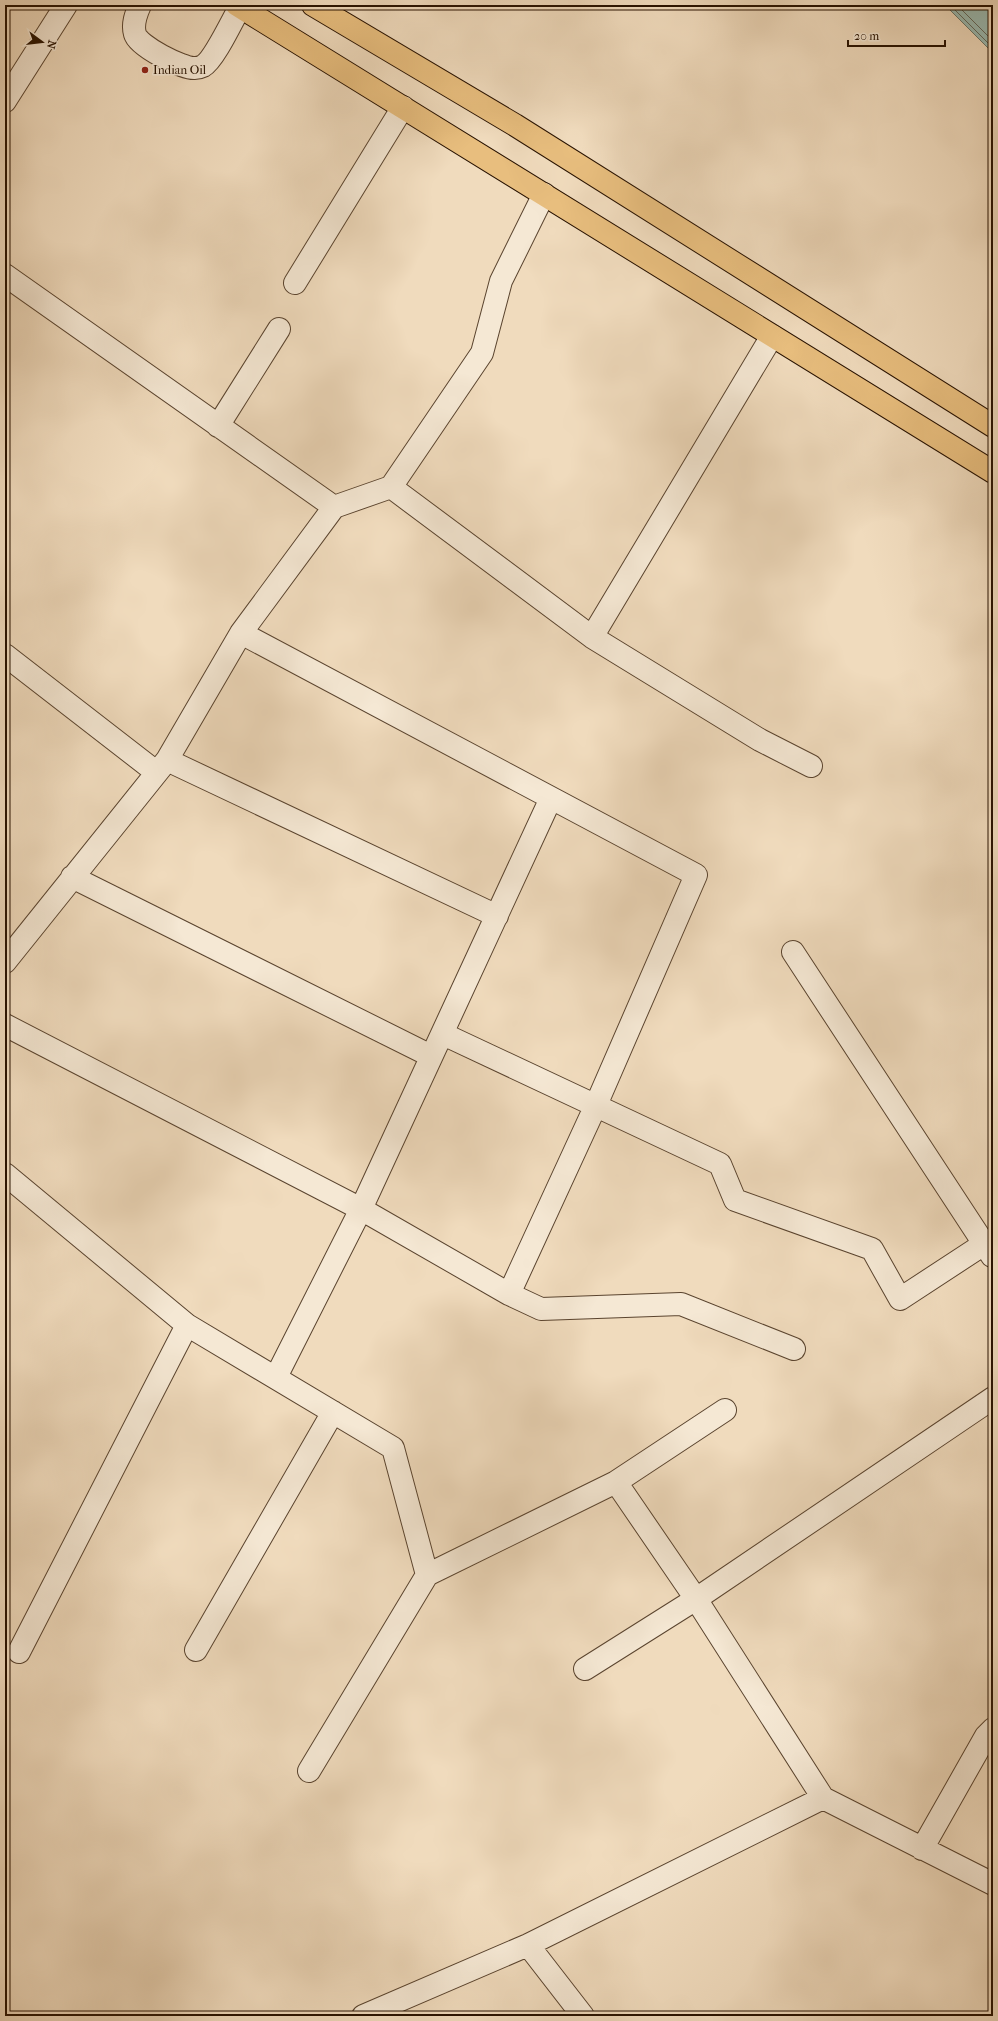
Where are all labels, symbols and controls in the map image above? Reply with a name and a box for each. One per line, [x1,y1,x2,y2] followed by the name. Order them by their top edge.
[22,22,62,62] north arrow
[848,22,945,48] scale bar
[854,29,879,43] text: 20 m
[44,39,59,51] text: N
[153,63,207,77] place label: Indian Oil
[140,65,150,75] marker: Indian Oil

